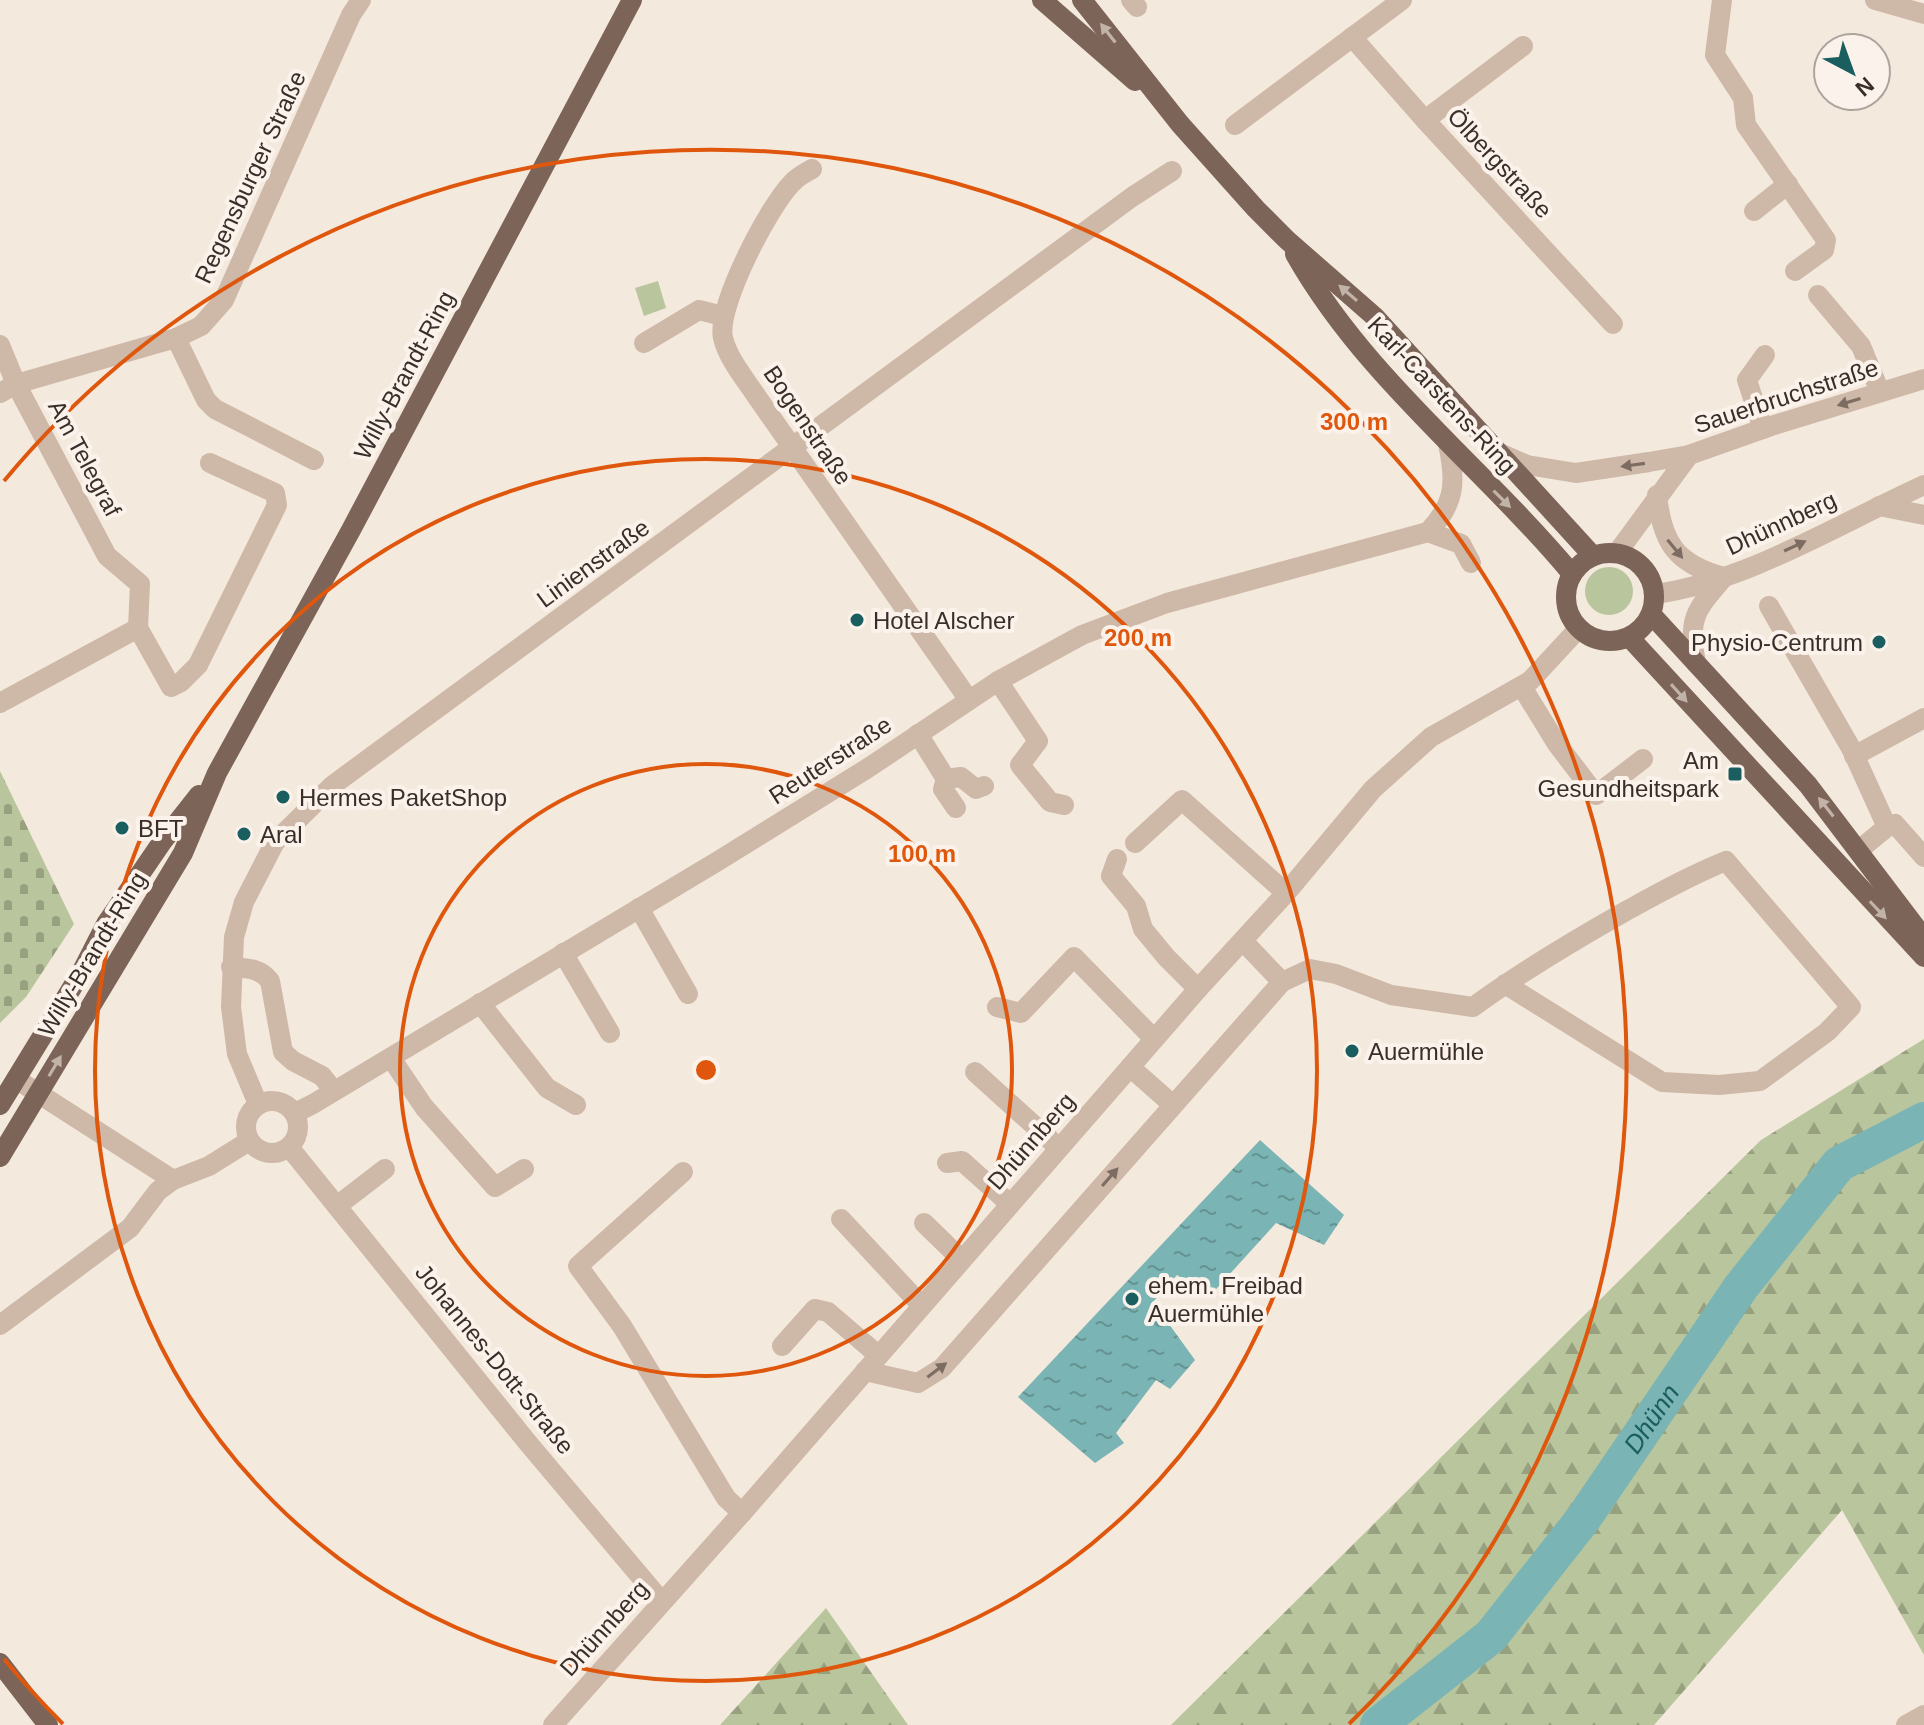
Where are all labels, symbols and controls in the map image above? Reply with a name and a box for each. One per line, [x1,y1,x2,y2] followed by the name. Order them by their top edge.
[1100,23,1116,43] one-way arrow
[1812,32,1892,112] north arrow
[189,67,311,287] street label: Regensburger Straße
[1851,72,1879,101] text: N
[1442,103,1558,223] street label: Ölbergstraße
[1338,285,1357,303] one-way arrow
[348,286,460,464] street label: Willy-Brandt-Ring
[1363,311,1521,479] street label: Karl-Carstens-Ring
[1690,353,1882,439] street label: Sauerbruchstraße
[758,360,858,490] street label: Bogenstraße
[43,395,127,521] street label: Am Telegraf
[1837,396,1861,409] one-way arrow
[1320,408,1388,435] text: 300 m
[1620,459,1645,472] one-way arrow
[1721,486,1841,560] street label: Dhünnberg
[1493,489,1511,508] one-way arrow
[532,513,654,613] street label: Linienstraße
[1666,539,1683,559] one-way arrow
[1783,539,1807,553] one-way arrow
[873,607,1014,634] place label: Hotel Alscher
[848,611,866,629] marker: Hotel Alscher
[1104,624,1172,651] text: 200 m
[1691,629,1863,656] place label: Physio-Centrum
[1870,633,1888,651] marker: Physio-Centrum
[1670,684,1688,703] one-way arrow
[764,711,896,809] street label: Reuterstraße
[1538,747,1720,802] place label: Am Gesundheitspark
[1726,765,1744,783] marker: Am Gesundheitspark
[299,784,507,811] place label: Hermes PaketShop
[274,788,292,806] marker: Hermes PaketShop
[1818,797,1834,817] one-way arrow
[138,815,184,842] place label: BFT
[113,819,131,837] marker: BFT
[260,821,303,848] place label: Aral
[235,825,253,843] marker: Aral
[888,840,956,867] text: 100 m
[32,867,152,1041] street label: Willy-Brandt-Ring
[1868,900,1886,919] one-way arrow
[1368,1038,1484,1065] place label: Auermühle
[1343,1042,1361,1060] marker: Auermühle
[48,1055,62,1077] one-way arrow
[692,1056,720,1084] centre of rings
[982,1087,1080,1195] street label: Dhünnberg
[1101,1167,1118,1187] one-way arrow
[410,1259,580,1459] street label: Johannes-Dott-Straße
[1148,1272,1303,1327] place label: ehem. Freibad Auermühle
[1123,1290,1141,1308] marker: ehem. Freibad Auermühle
[927,1362,947,1378] one-way arrow
[1617,1379,1685,1459] water label: Dhünn
[554,1575,654,1681] street label: Dhünnberg

